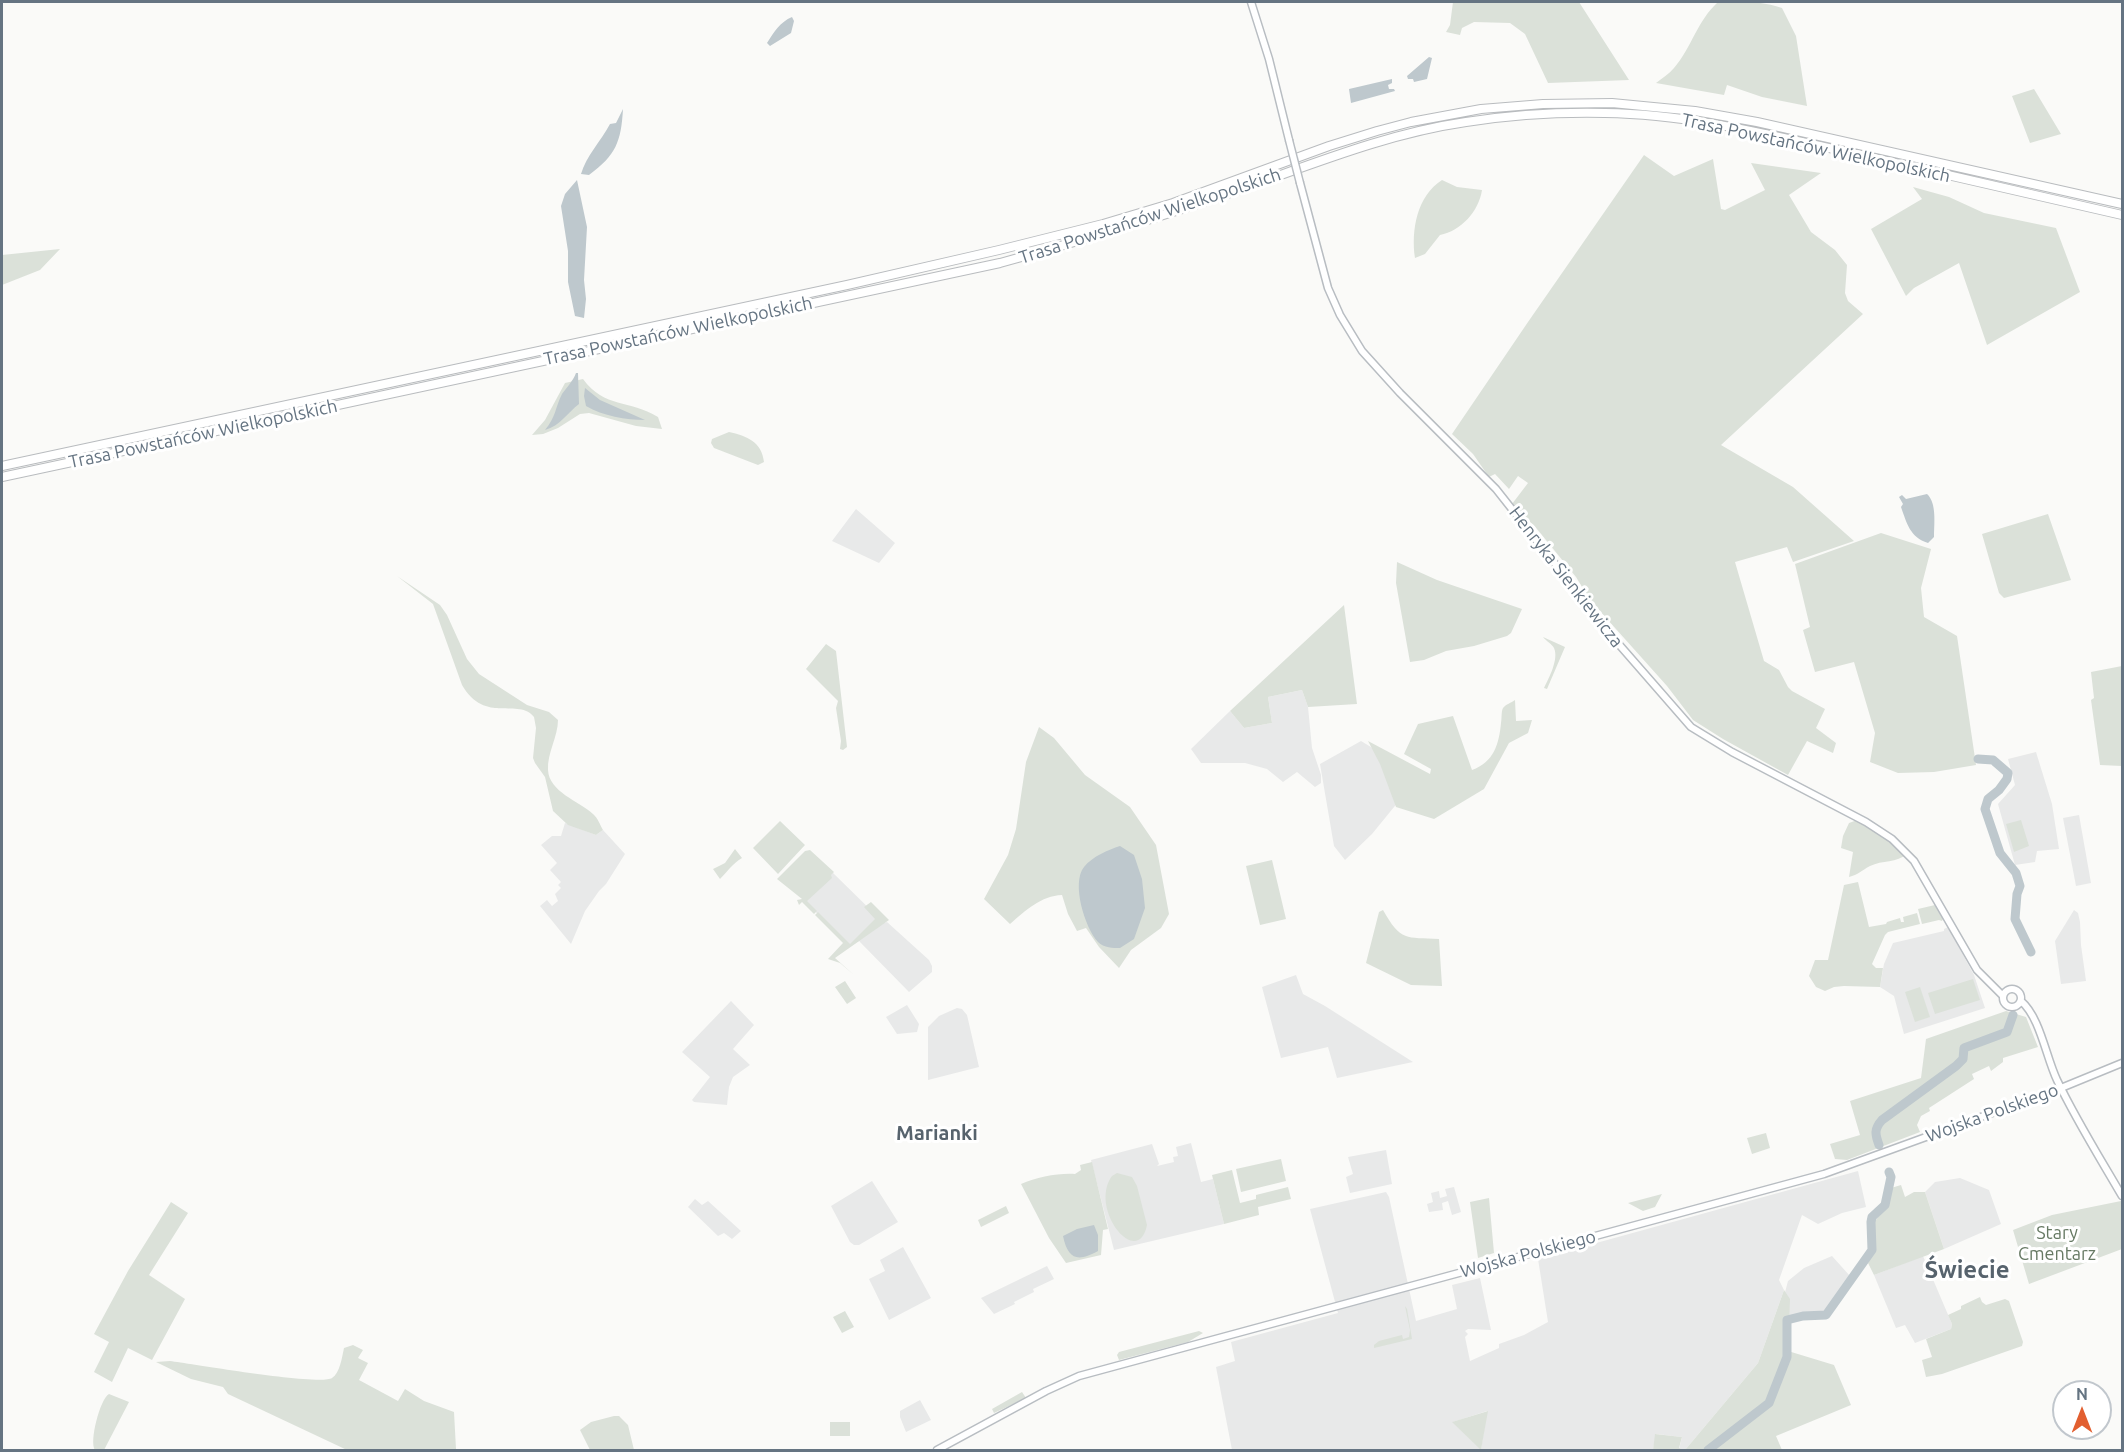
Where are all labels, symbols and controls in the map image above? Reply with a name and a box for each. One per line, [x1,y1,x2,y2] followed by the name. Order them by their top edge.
[1680,109,1952,187] street label: Trasa Powstańców Wielkopolskich
[1016,163,1284,269] street label: Trasa Powstańców Wielkopolskich
[542,292,814,370] street label: Trasa Powstańców Wielkopolskich
[67,395,339,473] street label: Trasa Powstańców Wielkopolskich
[1504,502,1628,652] street label: Henryka Sienkiewicza
[1923,1079,2061,1147] street label: Wojska Polskiego
[896,1121,978,1145] district label: Marianki
[2018,1222,2096,1264] park label: Stary Cmentarz
[1458,1226,1598,1282] street label: Wojska Polskiego
[1925,1256,2009,1284] district label: Świecie
[2052,1380,2112,1440] north arrow
[2076,1385,2088,1403] text: N

